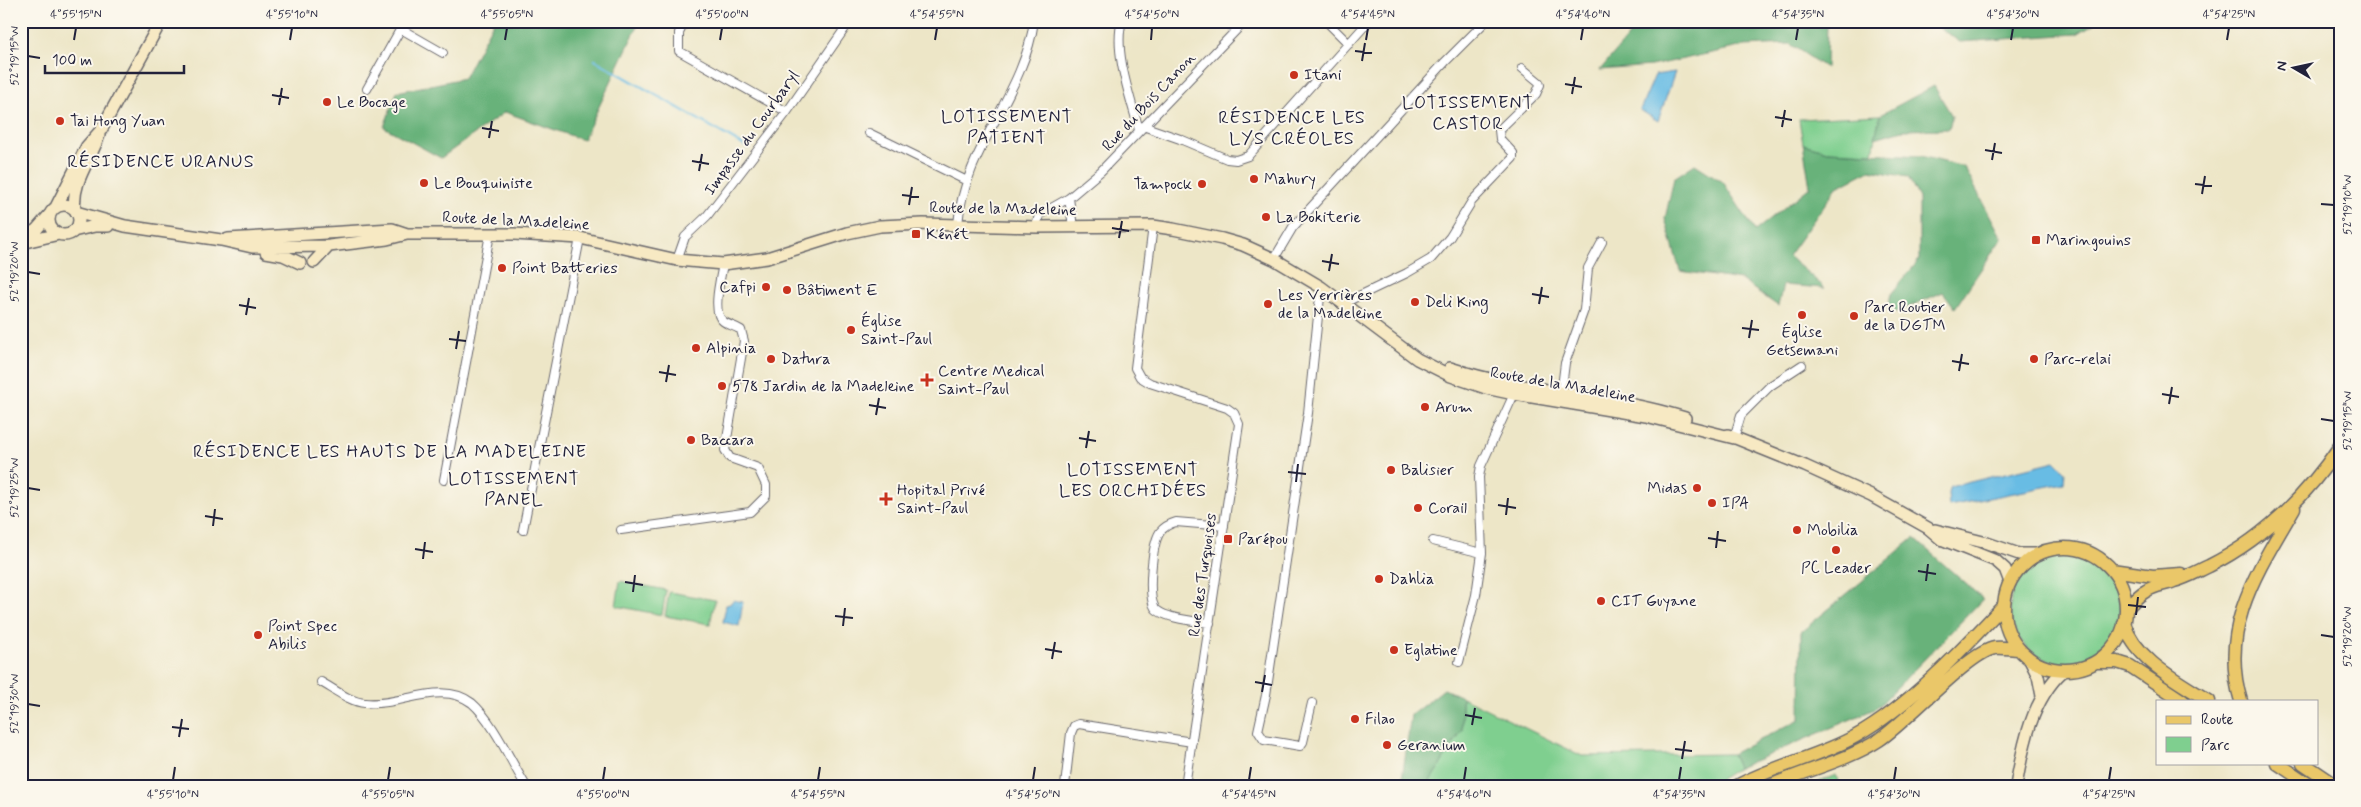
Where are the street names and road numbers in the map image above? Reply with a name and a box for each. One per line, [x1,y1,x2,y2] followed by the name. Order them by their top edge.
[1098,48,1201,156] street label: Rue du Bois Canon
[700,66,805,200] street label: Impasse du Courbaryl
[929,197,1077,221] street label: Route de la Madeleine
[442,207,590,235] street label: Route de la Madeleine
[1489,362,1638,408] street label: Route de la Madeleine
[1184,512,1222,638] street label: Rue des Turquoises

